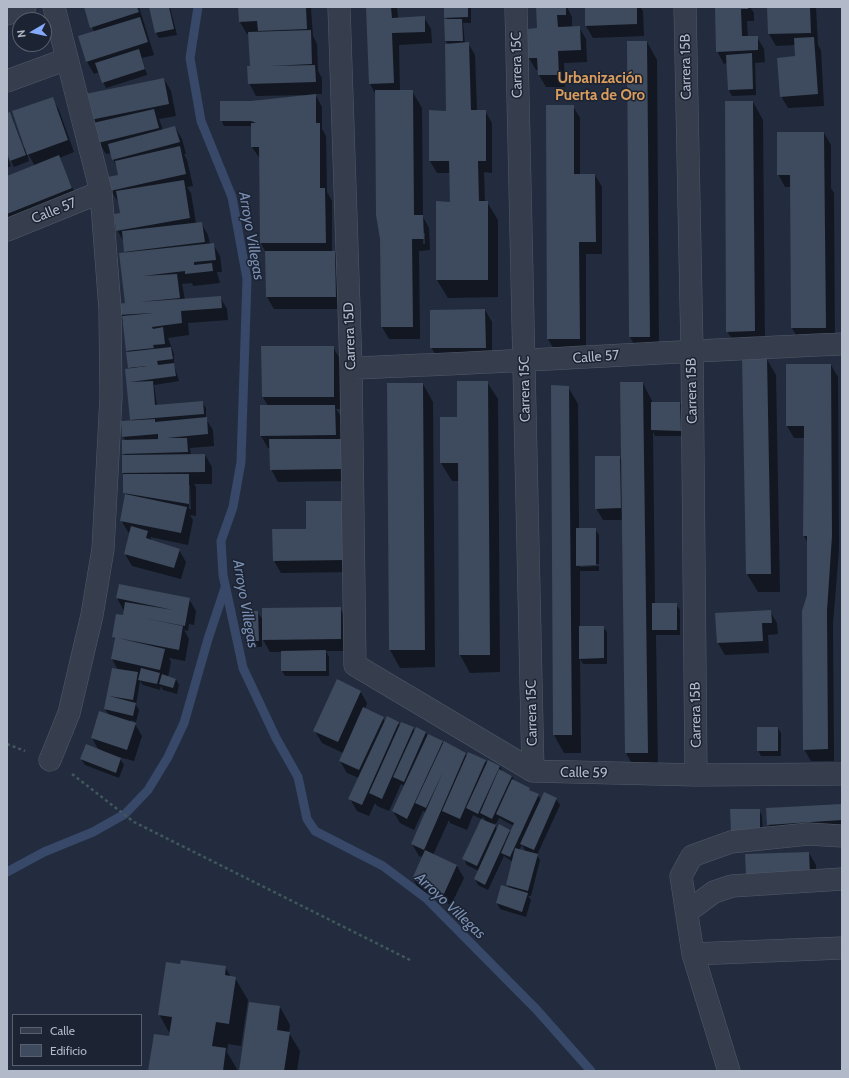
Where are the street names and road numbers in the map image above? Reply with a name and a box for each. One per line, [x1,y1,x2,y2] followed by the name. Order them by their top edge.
[508,32,526,98] street label: Carrera 15C
[677,34,695,100] street label: Carrera 15B
[29,194,79,228] street label: Calle 57
[340,302,360,370] street label: Carrera 15D
[572,347,620,367] street label: Calle 57
[516,356,534,422] street label: Carrera 15C
[683,358,701,424] street label: Carrera 15B
[523,680,541,746] street label: Carrera 15C
[687,682,705,748] street label: Carrera 15B
[560,764,608,782] street label: Calle 59

